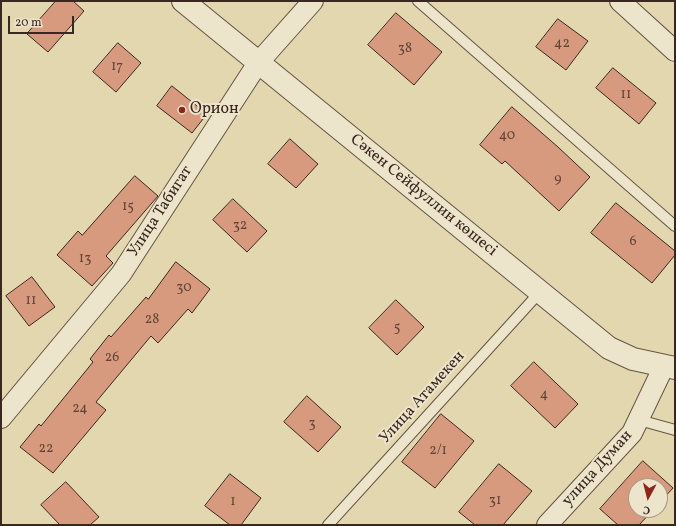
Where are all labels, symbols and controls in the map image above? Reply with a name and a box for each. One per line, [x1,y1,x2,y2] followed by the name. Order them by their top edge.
[10,8,76,34] scale bar
[15,15,42,31] text: 20 m
[554,36,570,52] house number: 42
[398,41,412,57] house number: 38
[111,59,123,75] house number: 17
[621,87,631,103] house number: 11
[190,100,239,120] place label: Орион
[177,105,187,115] marker: Орион
[499,128,515,144] house number: 40
[346,131,500,261] street label: Сәкен Сейфуллин көшесі
[124,163,198,261] street label: Улица Табигат
[554,171,562,187] house number: 9
[122,199,134,215] house number: 15
[233,218,247,234] house number: 32
[629,234,637,250] house number: 6
[79,251,91,267] house number: 13
[176,280,192,296] house number: 30
[26,293,36,309] house number: 11
[145,312,159,328] house number: 28
[394,320,400,336] house number: 5
[376,348,470,448] street label: Улица Атамекен
[105,350,119,366] house number: 26
[540,387,548,403] house number: 4
[72,401,88,417] house number: 24
[308,416,316,432] house number: 3
[559,427,637,511] street label: улица Думан
[38,441,54,457] house number: 22
[429,443,447,459] house number: 2/1
[628,478,668,518] north arrow
[489,493,501,509] house number: 31
[230,494,236,510] house number: 1
[642,502,651,517] text: С

